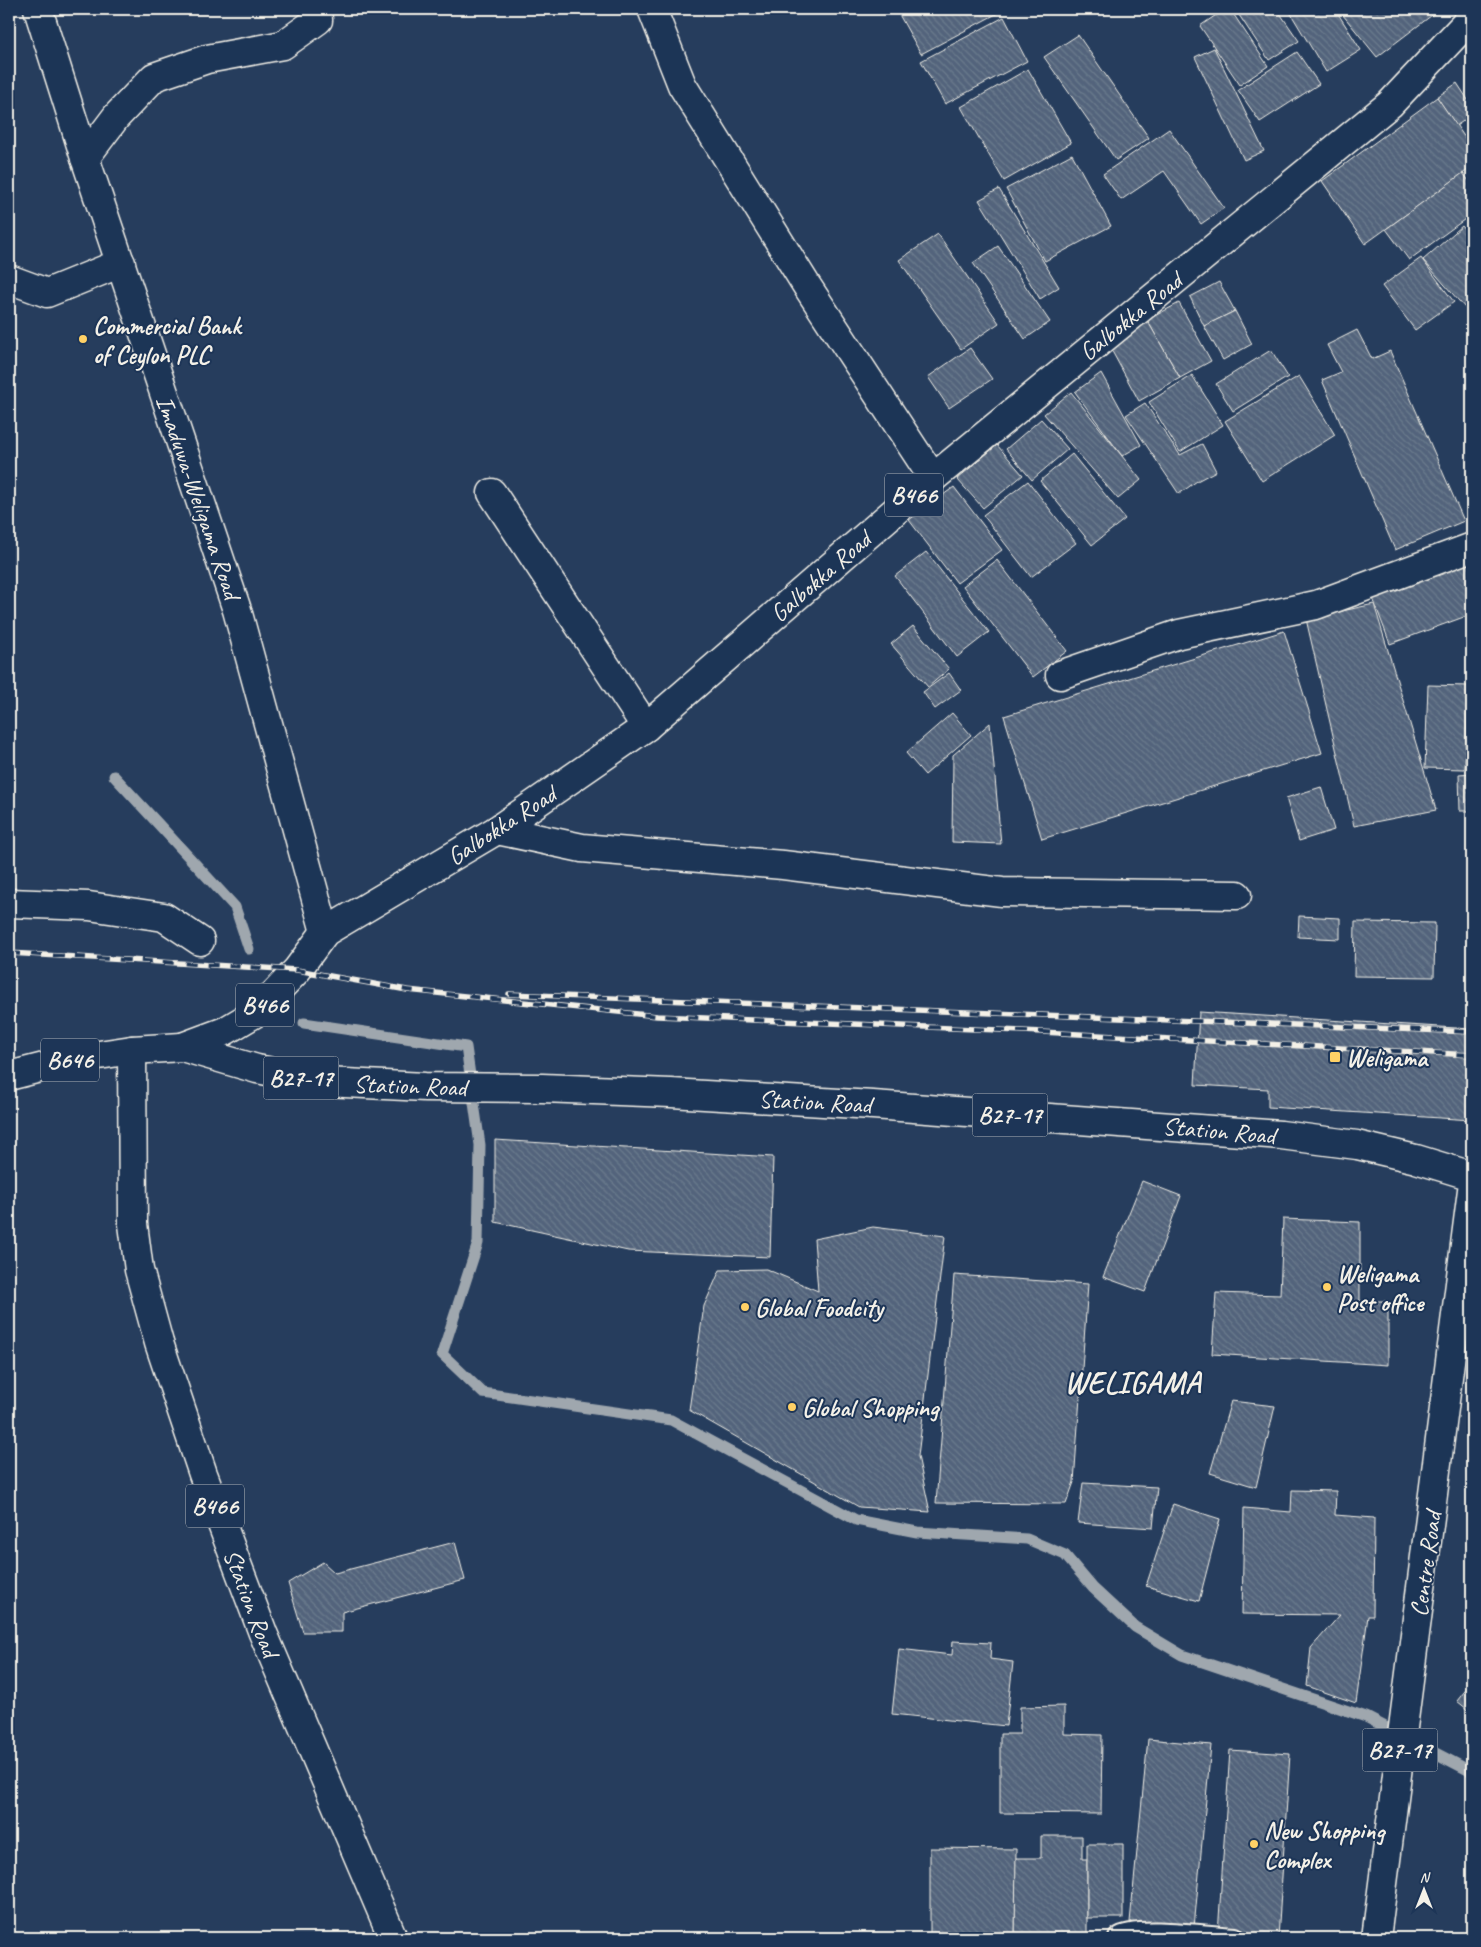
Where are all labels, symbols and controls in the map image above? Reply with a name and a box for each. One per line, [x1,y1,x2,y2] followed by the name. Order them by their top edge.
[1073,263,1192,368] street label: Galbokka Road
[93,310,243,371] place label: Commercial Bank of Ceylon PLC
[77,333,89,345] marker: Commercial Bank of Ceylon PLC
[148,391,249,607] street label: Imaduwa-Weligama Road
[885,474,943,516] road number: B466
[764,521,881,629] street label: Galbokka Road
[441,777,566,873] street label: Galbokka Road
[236,984,294,1026] road number: B466
[41,1038,99,1082] road number: B646
[1346,1042,1429,1074] place label: Weligama
[1328,1050,1342,1064] marker: Weligama
[264,1056,338,1100] road number: B27-17
[353,1068,471,1104] street label: Station Road
[758,1083,876,1121] street label: Station Road
[972,1094,1048,1136] road number: B27-17
[1161,1110,1281,1152] street label: Station Road
[1337,1258,1425,1319] place label: Weligama Post office
[1321,1281,1333,1293] marker: Weligama Post office
[755,1292,885,1324] place label: Global Foodcity
[739,1301,751,1313] marker: Global Foodcity
[1065,1364,1203,1402] district label: WELIGAMA
[802,1392,941,1424] place label: Global Shopping
[786,1401,798,1413] marker: Global Shopping
[186,1484,244,1528] road number: B466
[1403,1506,1450,1619] street label: Centre Road
[216,1545,288,1666] street label: Station Road
[1362,1728,1438,1772] road number: B27-17
[1264,1815,1386,1876] place label: New Shopping Complex
[1248,1838,1260,1850] marker: New Shopping Complex
[1398,1864,1448,1914] north arrow
[1420,1869,1431,1886] text: N

